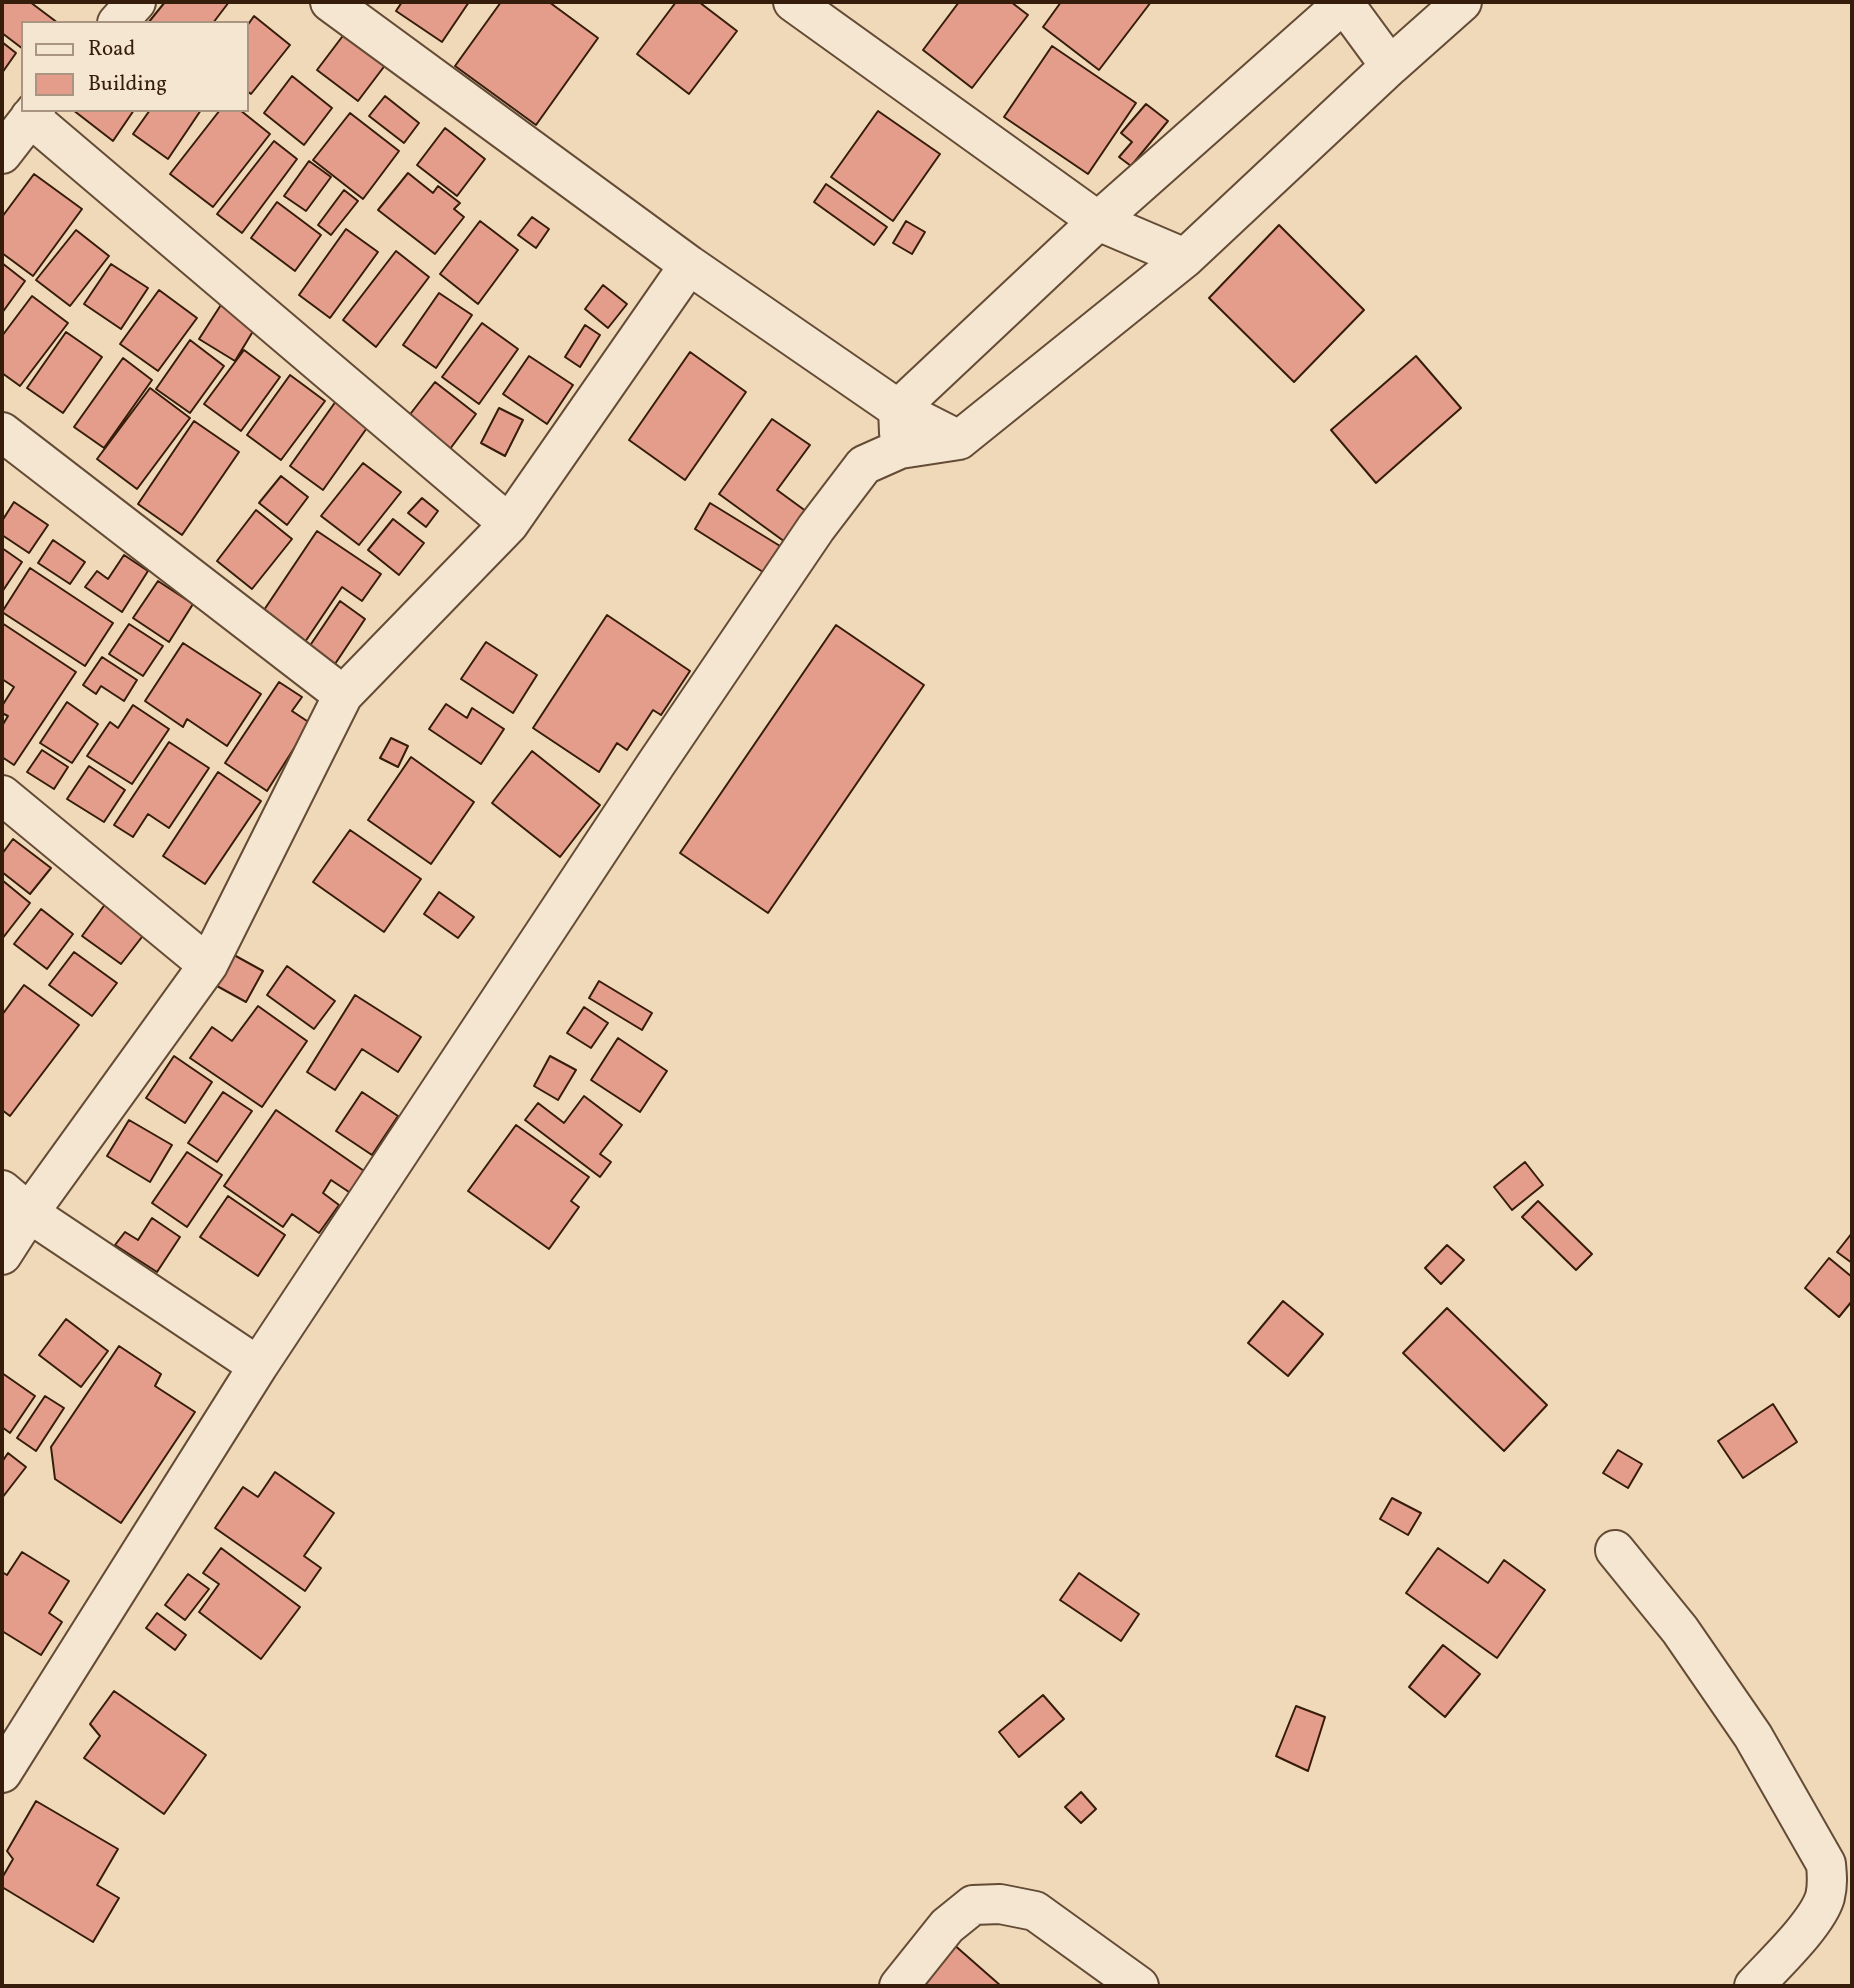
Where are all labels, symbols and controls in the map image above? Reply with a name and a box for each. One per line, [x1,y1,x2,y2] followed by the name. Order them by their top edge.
[21,21,248,112] legend
[88,35,135,64] text: Road
[88,70,167,99] text: Building

